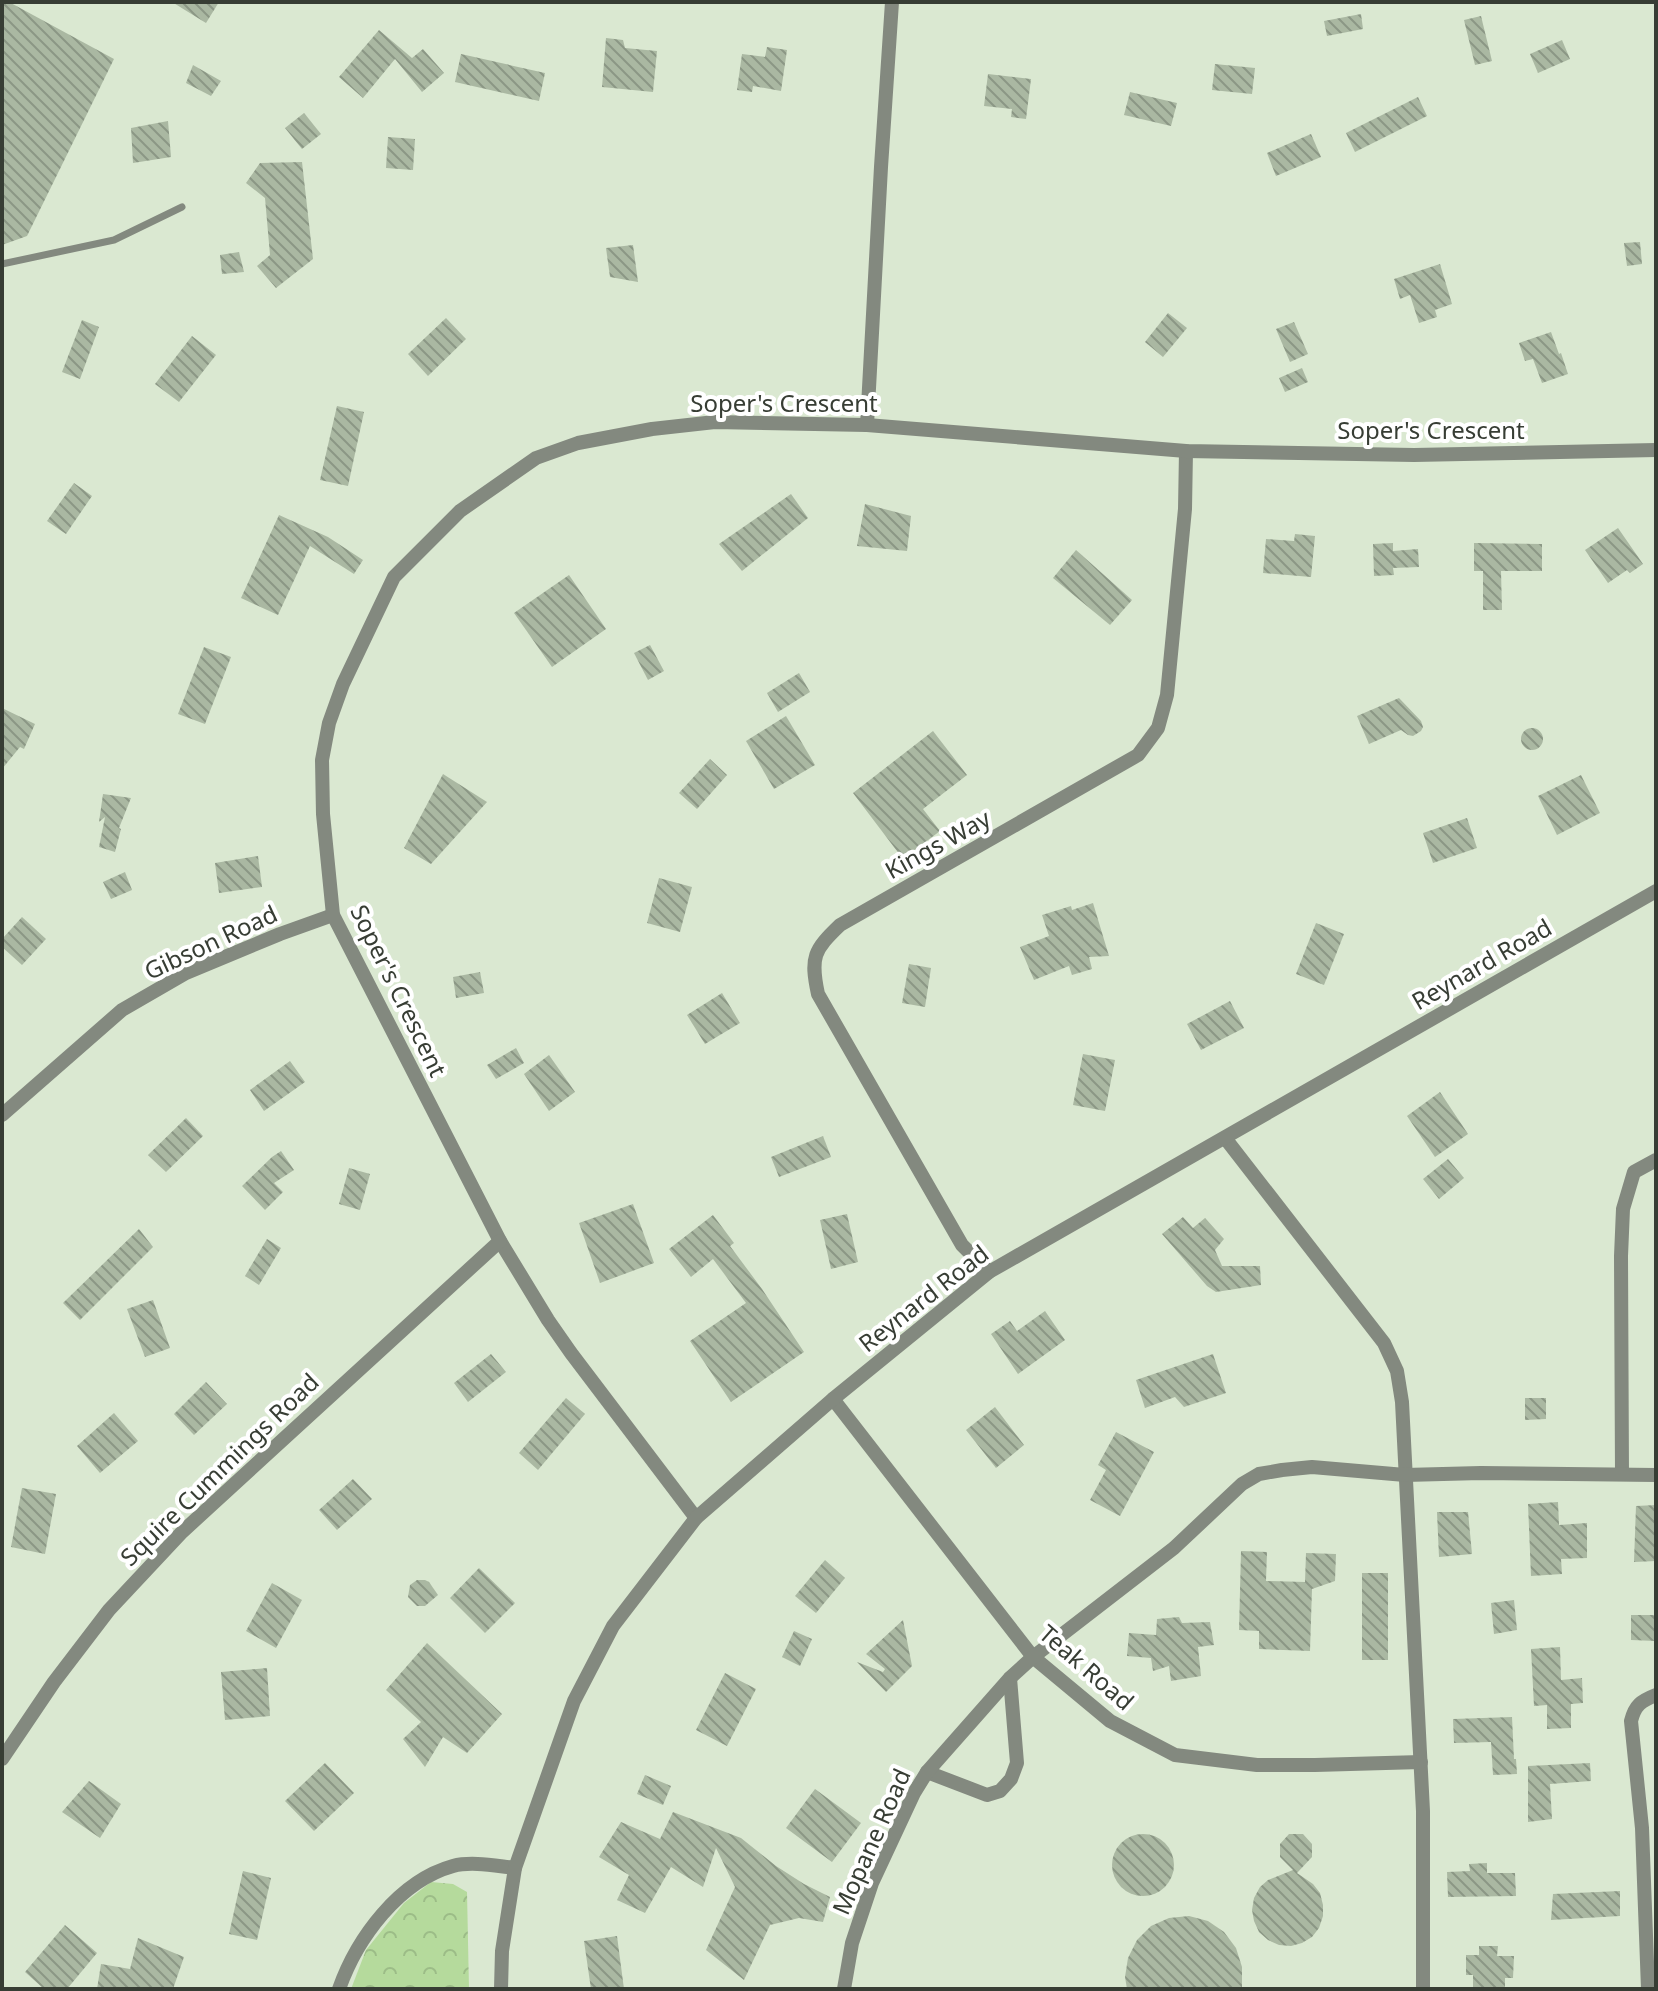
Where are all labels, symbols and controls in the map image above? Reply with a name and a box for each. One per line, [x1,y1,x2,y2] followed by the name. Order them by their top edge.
[690,386,878,419] street label: Soper's Crescent
[1337,413,1525,446] street label: Soper's Crescent
[879,801,997,886] street label: Kings Way
[139,896,282,987] street label: Gibson Road
[343,899,455,1082] street label: Soper's Crescent
[1405,910,1557,1017] street label: Reynard Road
[851,1237,995,1359] street label: Reynard Road
[112,1365,325,1573] street label: Squire Cummings Road
[1033,1617,1141,1717] street label: Teak Road
[824,1763,918,1920] street label: Mopane Road

